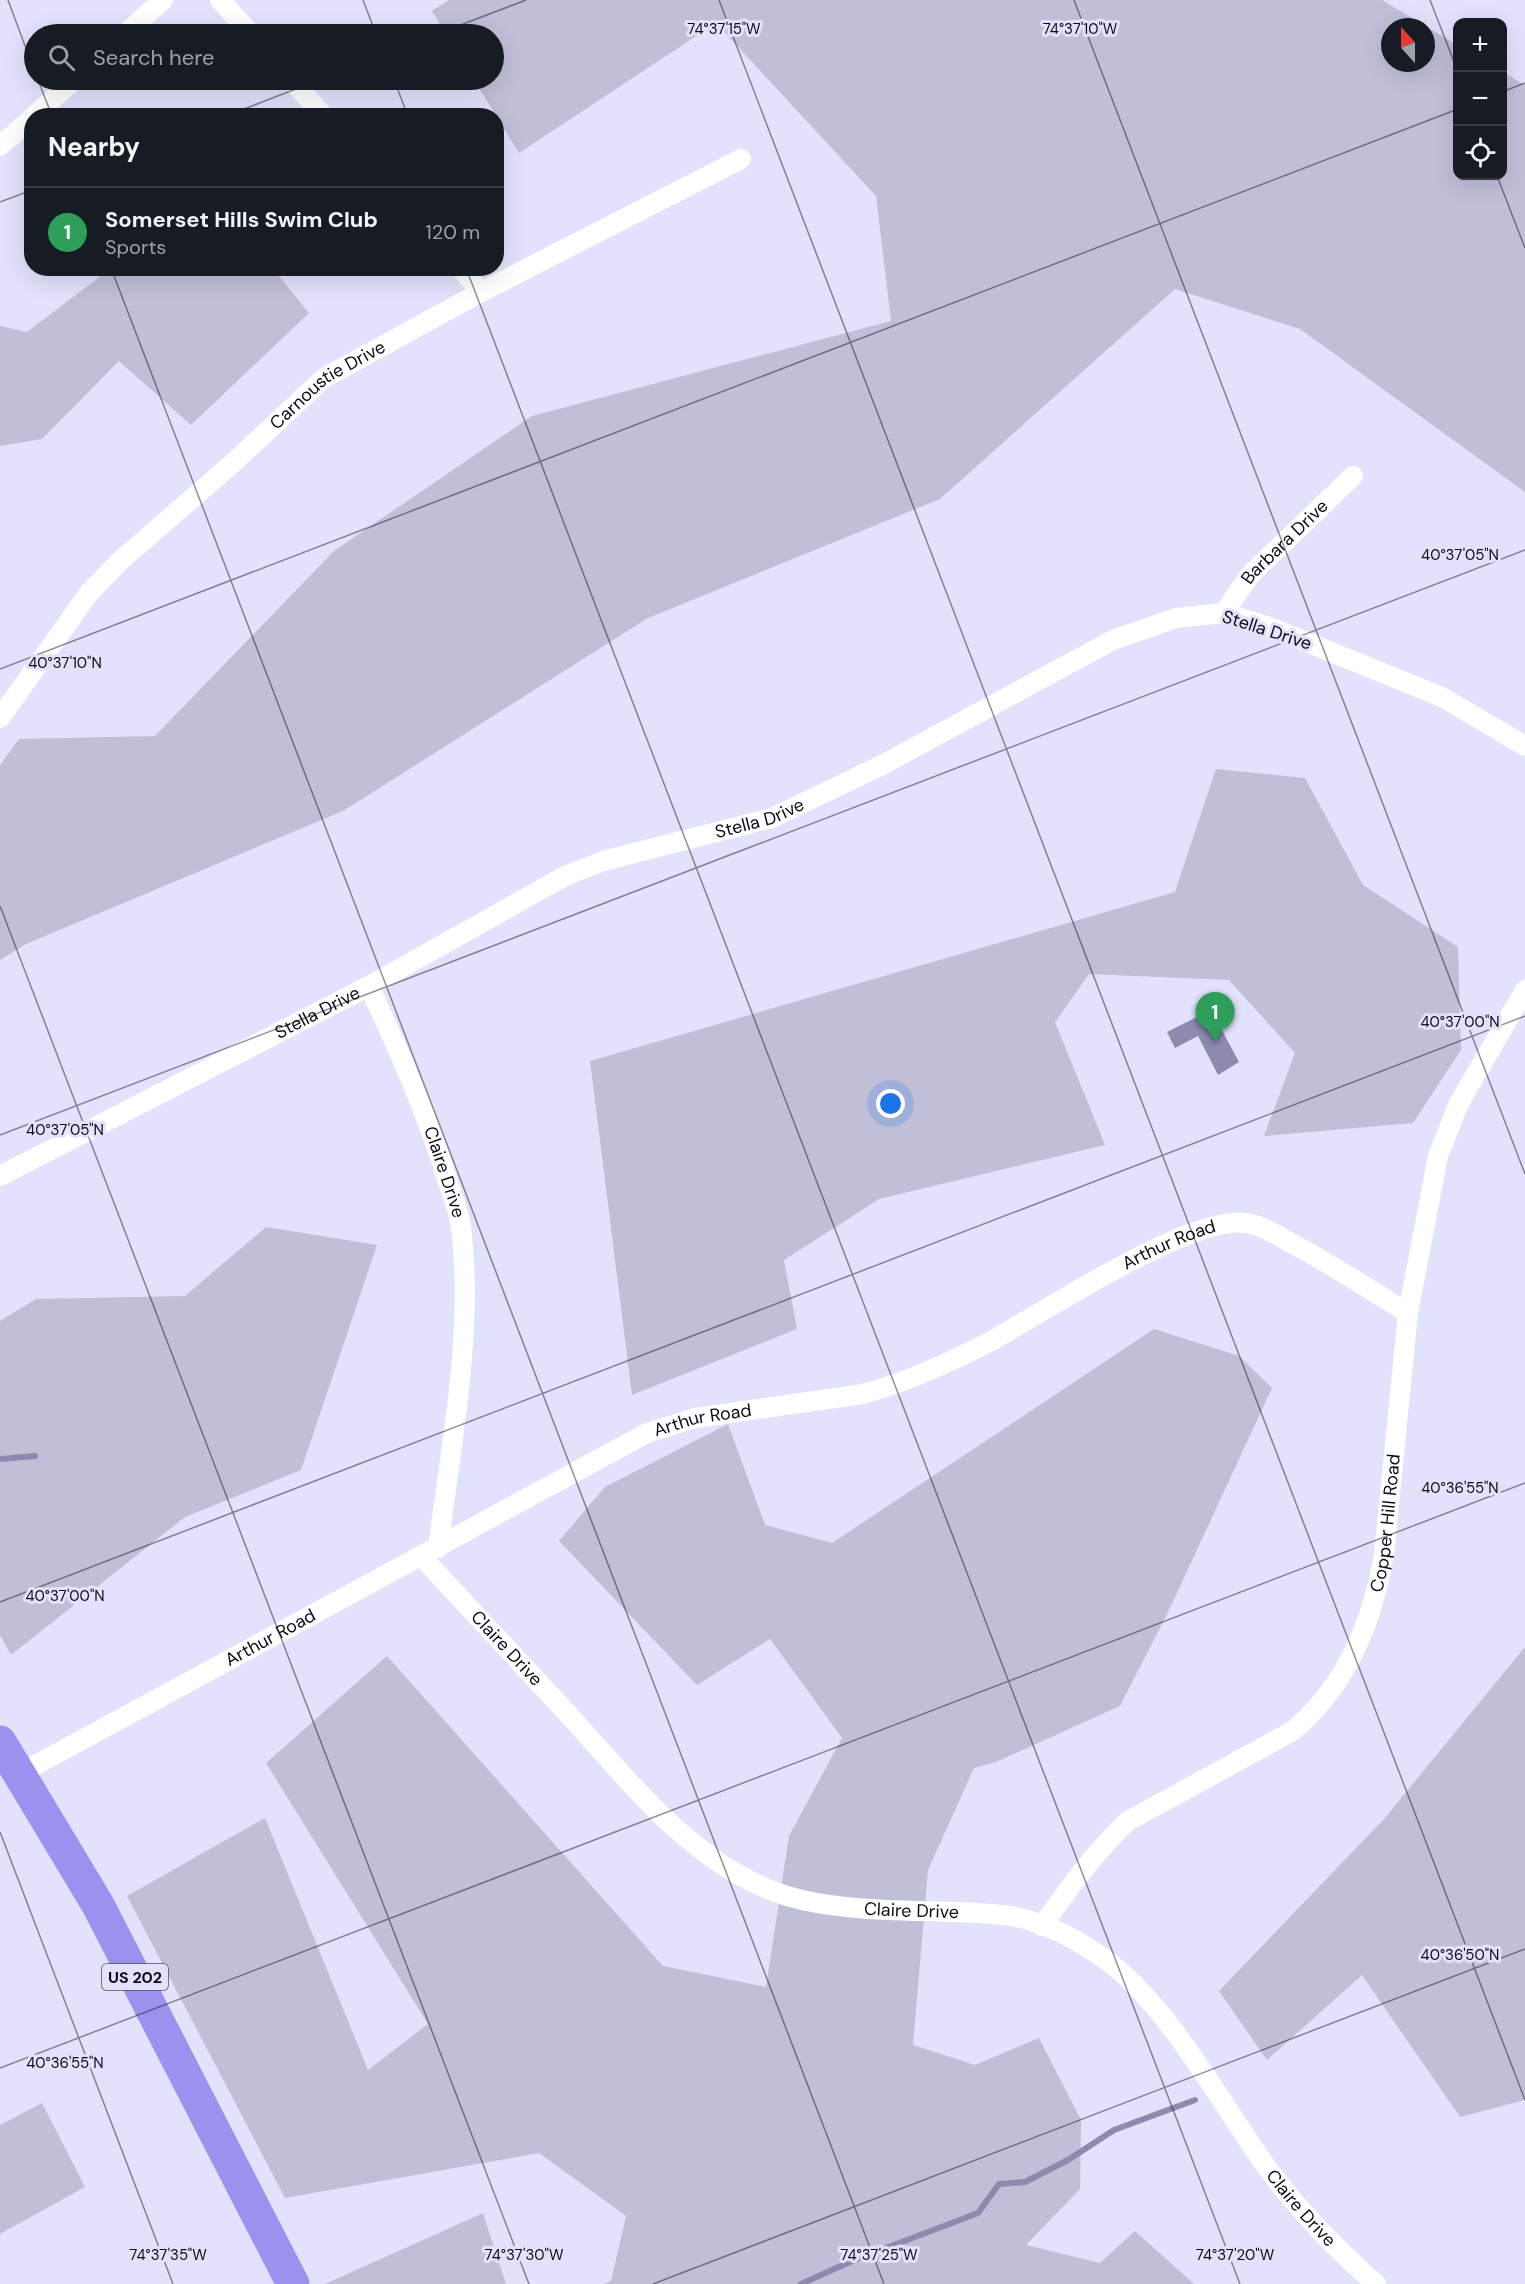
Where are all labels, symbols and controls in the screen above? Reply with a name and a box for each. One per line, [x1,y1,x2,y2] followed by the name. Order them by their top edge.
[1381,18,1435,72] north arrow
[1453,18,1507,180] map controls
[1453,18,1507,72] button: +
[687,19,761,39] text: 74°37'15"W
[1043,19,1118,39] text: 74°37'10"W
[24,24,504,90] search box
[45,41,78,74] icon: search
[93,43,214,72] text: Search here
[1453,72,1507,126] button: −
[1453,126,1507,180] button: locate
[48,130,140,164] text: Nearby
[105,205,378,234] text: Somerset Hills Swim Club
[64,219,71,245] text: 1
[426,219,480,245] text: 120 m
[105,234,166,260] text: Sports
[264,335,390,435] street label: Carnoustie Drive
[1235,494,1333,589] street label: Barbara Drive
[1421,545,1499,565] text: 40°37'05"N
[1219,604,1315,656] street label: Stella Drive
[28,653,102,673] text: 40°37'10"N
[712,792,808,844] street label: Stella Drive
[271,981,364,1044] street label: Stella Drive
[1196,992,1234,1042] pin: 1
[1420,1012,1500,1032] text: 40°37'00"N
[876,1089,905,1118] your location
[26,1120,104,1140] text: 40°37'05"N
[418,1123,471,1220] street label: Claire Drive
[1118,1214,1218,1275] street label: Arthur Road
[651,1398,753,1442] street label: Arthur Road
[1364,1453,1406,1595] street label: Copper Hill Road
[1421,1478,1499,1498] text: 40°36'55"N
[25,1586,105,1606] text: 40°37'00"N
[221,1603,320,1672] street label: Arthur Road
[466,1605,548,1691] street label: Claire Drive
[863,1897,960,1924] street label: Claire Drive
[1421,1945,1499,1965] text: 40°36'50"N
[102,1964,168,1990] road number: US 202
[26,2053,104,2073] text: 40°36'55"N
[1261,2165,1341,2252] street label: Claire Drive
[129,2245,207,2265] text: 74°37'35"W
[485,2245,564,2265] text: 74°37'30"W
[840,2245,918,2265] text: 74°37'25"W
[1196,2245,1275,2265] text: 74°37'20"W

